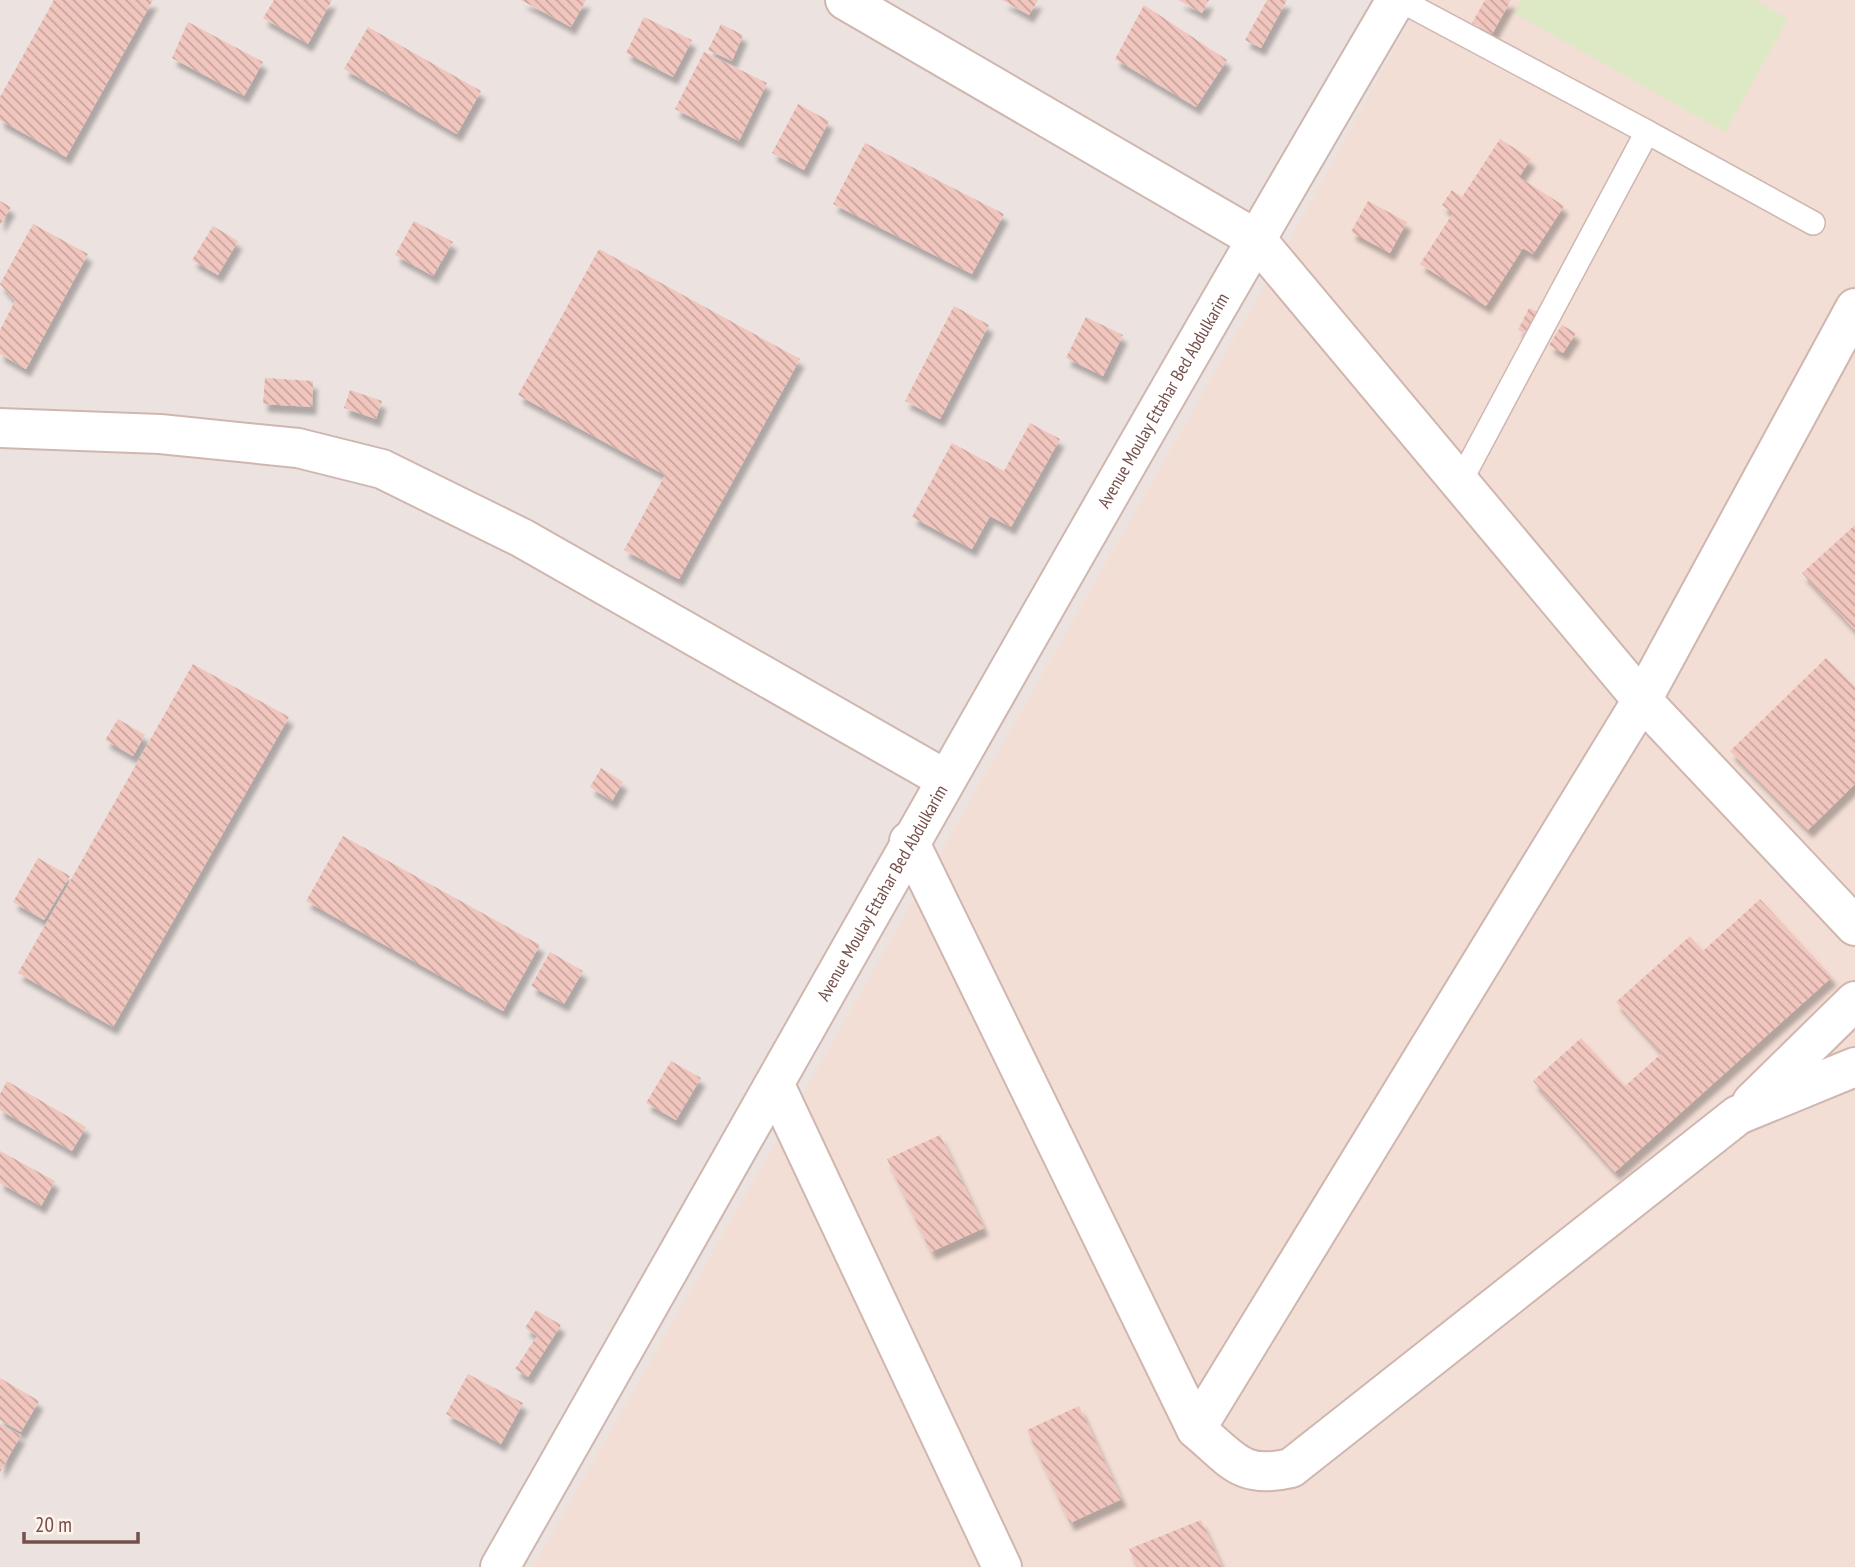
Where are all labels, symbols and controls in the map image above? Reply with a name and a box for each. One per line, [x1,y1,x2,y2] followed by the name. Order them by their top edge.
[1092,288,1234,512] street label: Avenue Moulay Ettahar Bed Abdulkarim
[812,781,952,1005] street label: Avenue Moulay Ettahar Bed Abdulkarim
[24,1500,138,1544] scale bar
[35,1511,72,1538] text: 20 m

